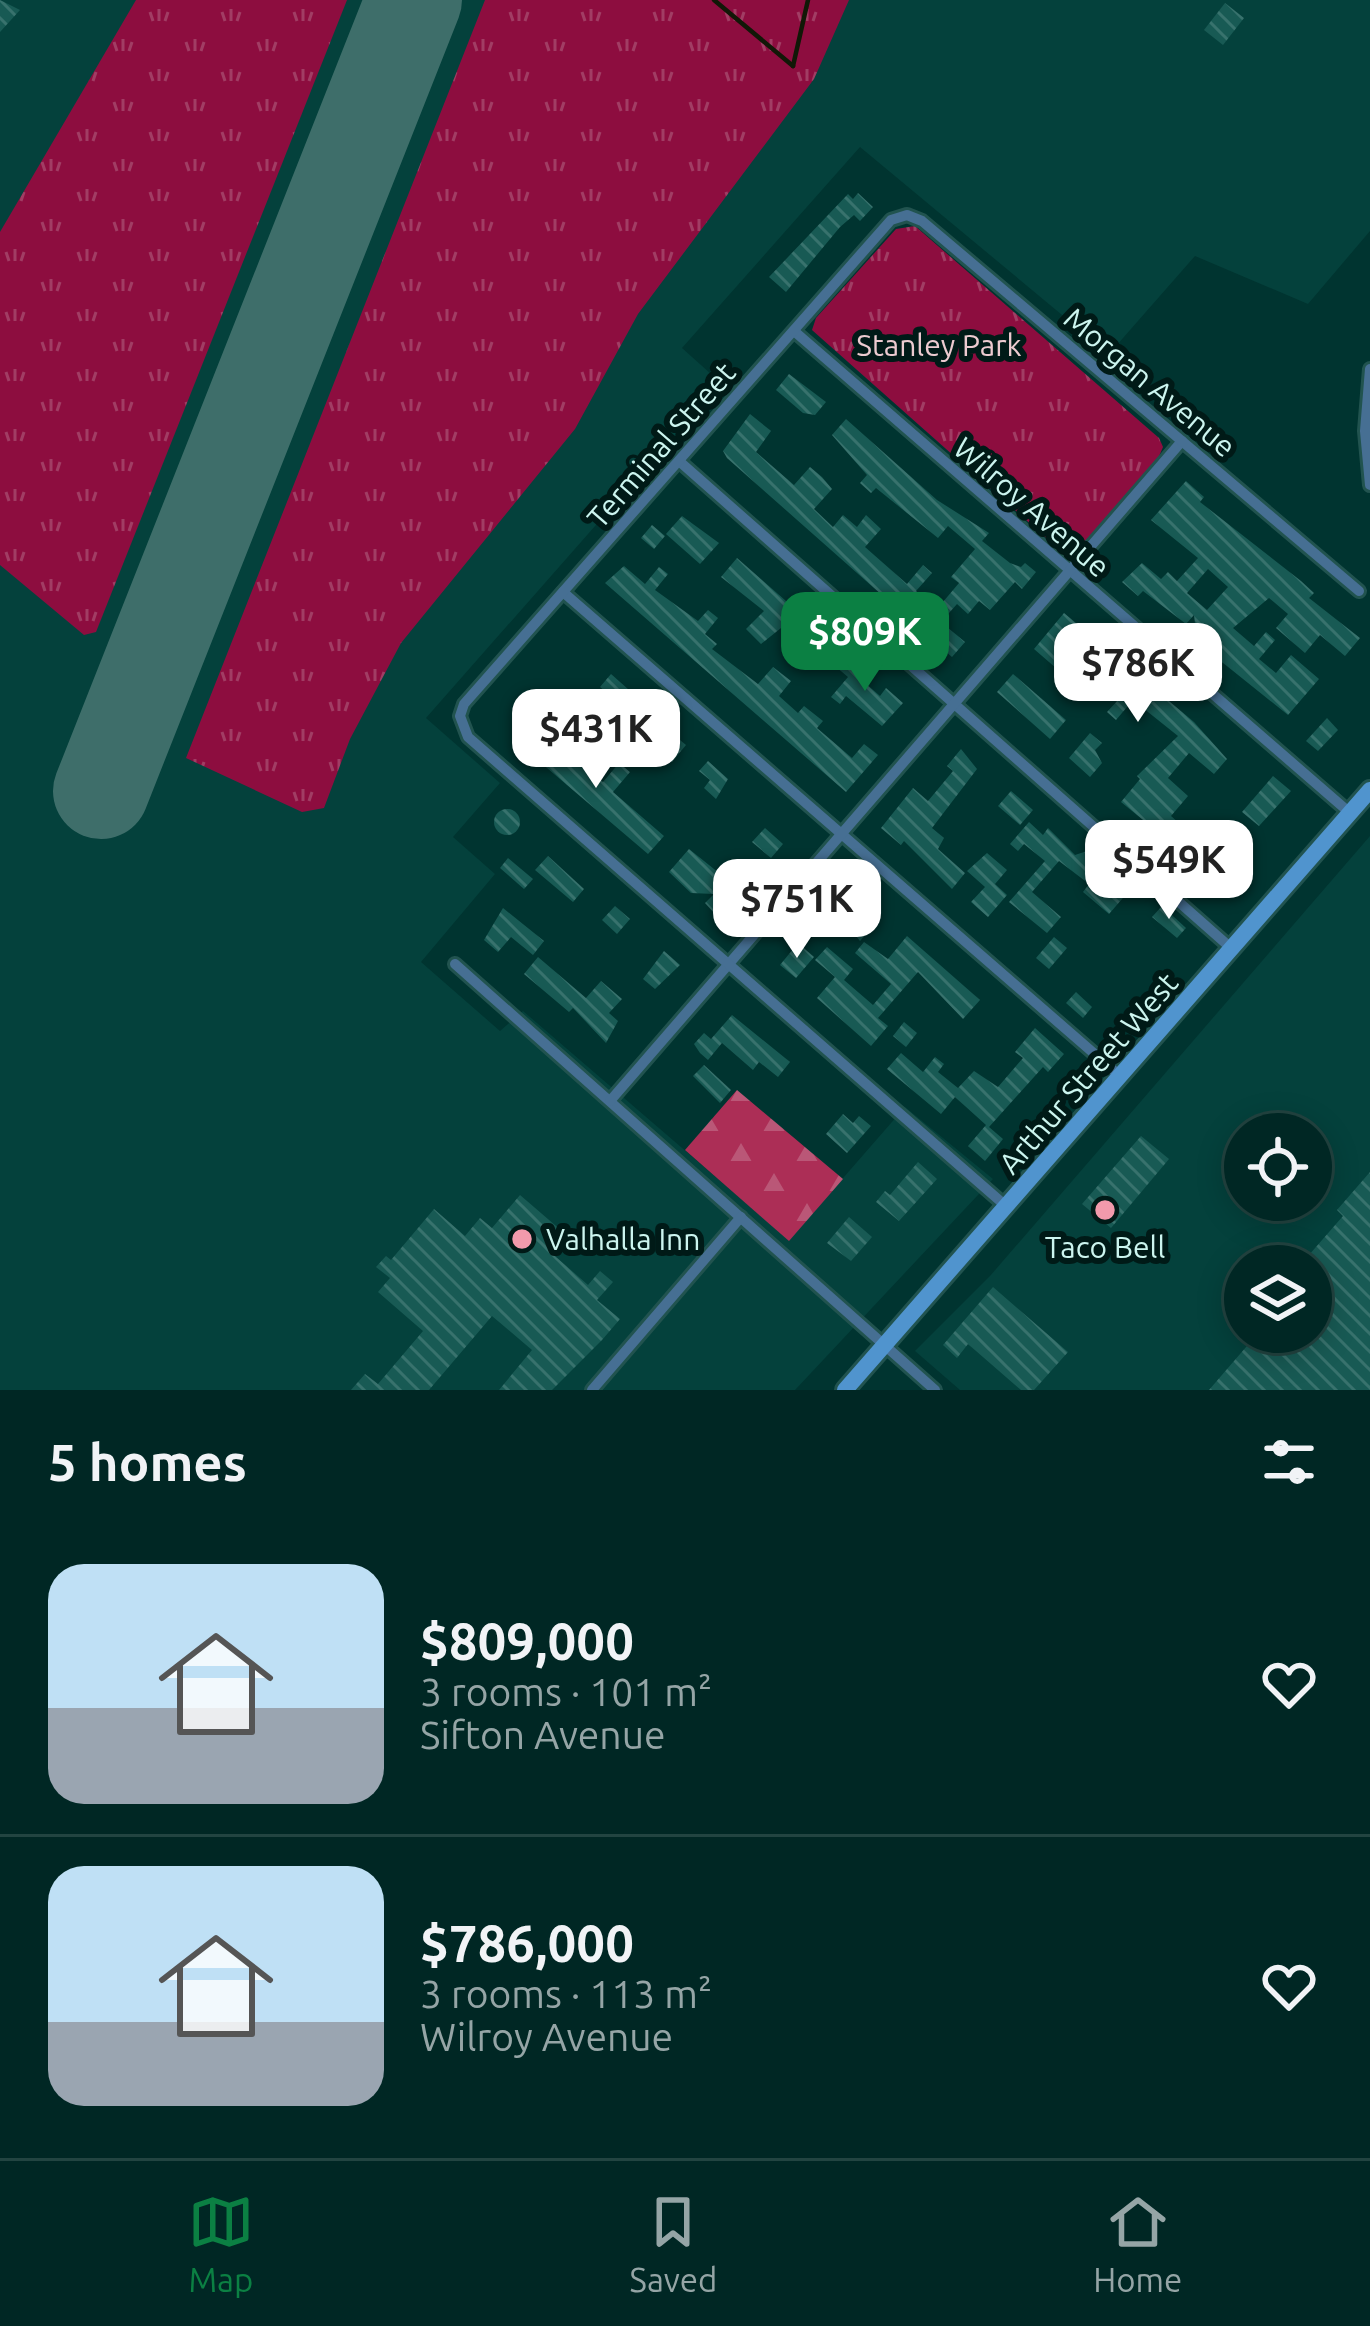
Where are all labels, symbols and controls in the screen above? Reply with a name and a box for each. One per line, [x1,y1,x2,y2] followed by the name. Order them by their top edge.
[1058,301,1242,463] street label: Morgan Avenue
[856,328,1022,362] park label: Stanley Park
[580,355,742,534] street label: Terminal Street
[947,430,1117,584] street label: Wilroy Avenue
[781,592,949,694] pin: $809K
[808,609,922,652] text: $809K
[1054,623,1222,725] pin: $786K
[1081,640,1195,683] text: $786K
[512,689,680,791] pin: $431K
[539,706,653,749] text: $431K
[1085,820,1253,922] pin: $549K
[1112,837,1226,880] text: $549K
[713,859,881,961] pin: $751K
[740,876,854,919] text: $751K
[992,966,1184,1180] street label: Arthur Street West
[1224,1113,1332,1353] map controls
[1224,1113,1332,1221] button: locate
[1092,1197,1118,1223] marker: Taco Bell
[546,1222,700,1256] place label: Valhalla Inn
[509,1226,535,1252] marker: Valhalla Inn
[1045,1230,1165,1264] place label: Taco Bell
[1224,1245,1332,1353] button: layers
[1256,1429,1322,1495] icon: filters
[48,1433,247,1491] text: 5 homes
[144,1612,288,1756] icon: home
[420,1612,634,1670] text: $809,000
[1256,1651,1322,1717] icon: heart
[420,1670,712,1713] text: 3 rooms · 101 m²
[420,1713,665,1756] text: Sifton Avenue
[144,1914,288,2058] icon: home
[420,1914,634,1972] text: $786,000
[1256,1953,1322,2019] icon: heart
[420,1972,712,2015] text: 3 rooms · 113 m²
[420,2015,673,2058] text: Wilroy Avenue
[188,2189,254,2298] tab: Map
[630,2189,717,2298] tab: Saved
[1093,2189,1182,2298] tab: Home

